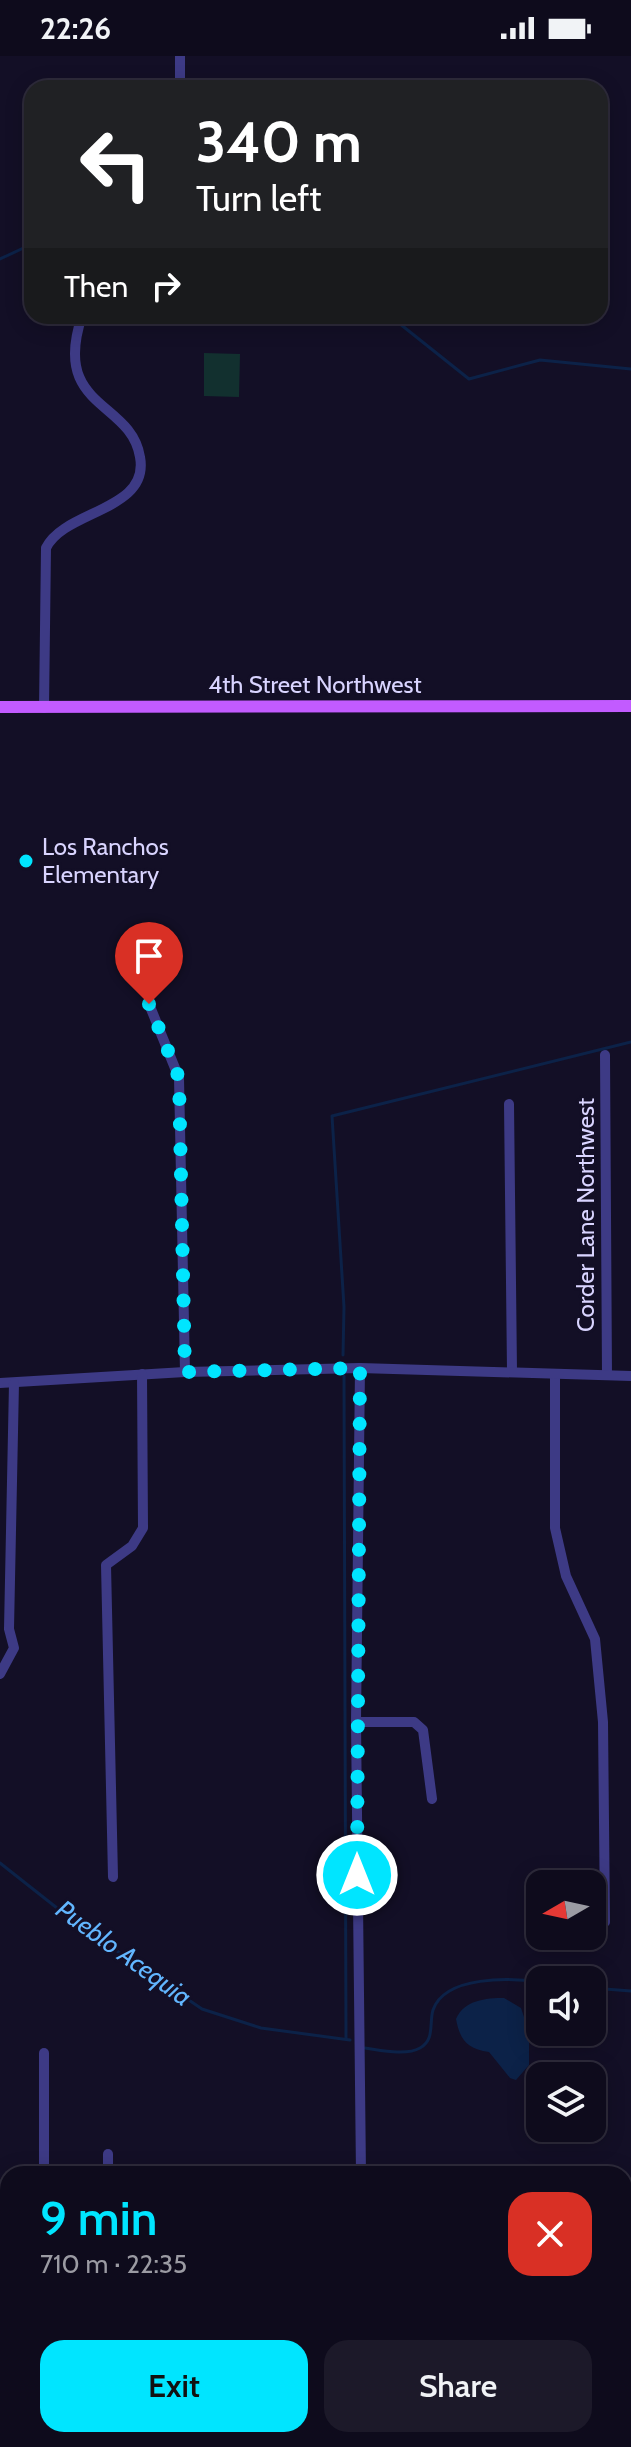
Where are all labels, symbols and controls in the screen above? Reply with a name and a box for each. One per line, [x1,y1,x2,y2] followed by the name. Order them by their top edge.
[40,10,111,47] text: 22:26
[196,108,362,176] text: 340 m
[64,112,168,216] icon: left
[196,176,321,220] text: Turn left
[144,264,188,308] icon: right
[64,268,128,305] text: Then
[208,670,422,699] street label: 4th Street Northwest
[42,832,169,889] place label: Los Ranchos Elementary
[17,852,35,870] marker: Los Ranchos Elementary
[115,922,183,1004] pin
[127,934,171,978] icon: arrive
[571,1098,600,1332] street label: Corder Lane Northwest
[315,1833,399,1917] position arrow
[526,1870,606,1950] north arrow
[526,1870,606,2142] map controls
[50,1893,198,2013] water label: Pueblo Acequia
[526,1966,606,2046] button: sound
[526,2062,606,2142] button: layers
[40,2189,157,2247] text: 9 min
[508,2192,592,2276] button: close
[40,2248,187,2280] text: 710 m · 22:35
[40,2340,308,2432] button: Exit
[324,2340,592,2432] button: Share

